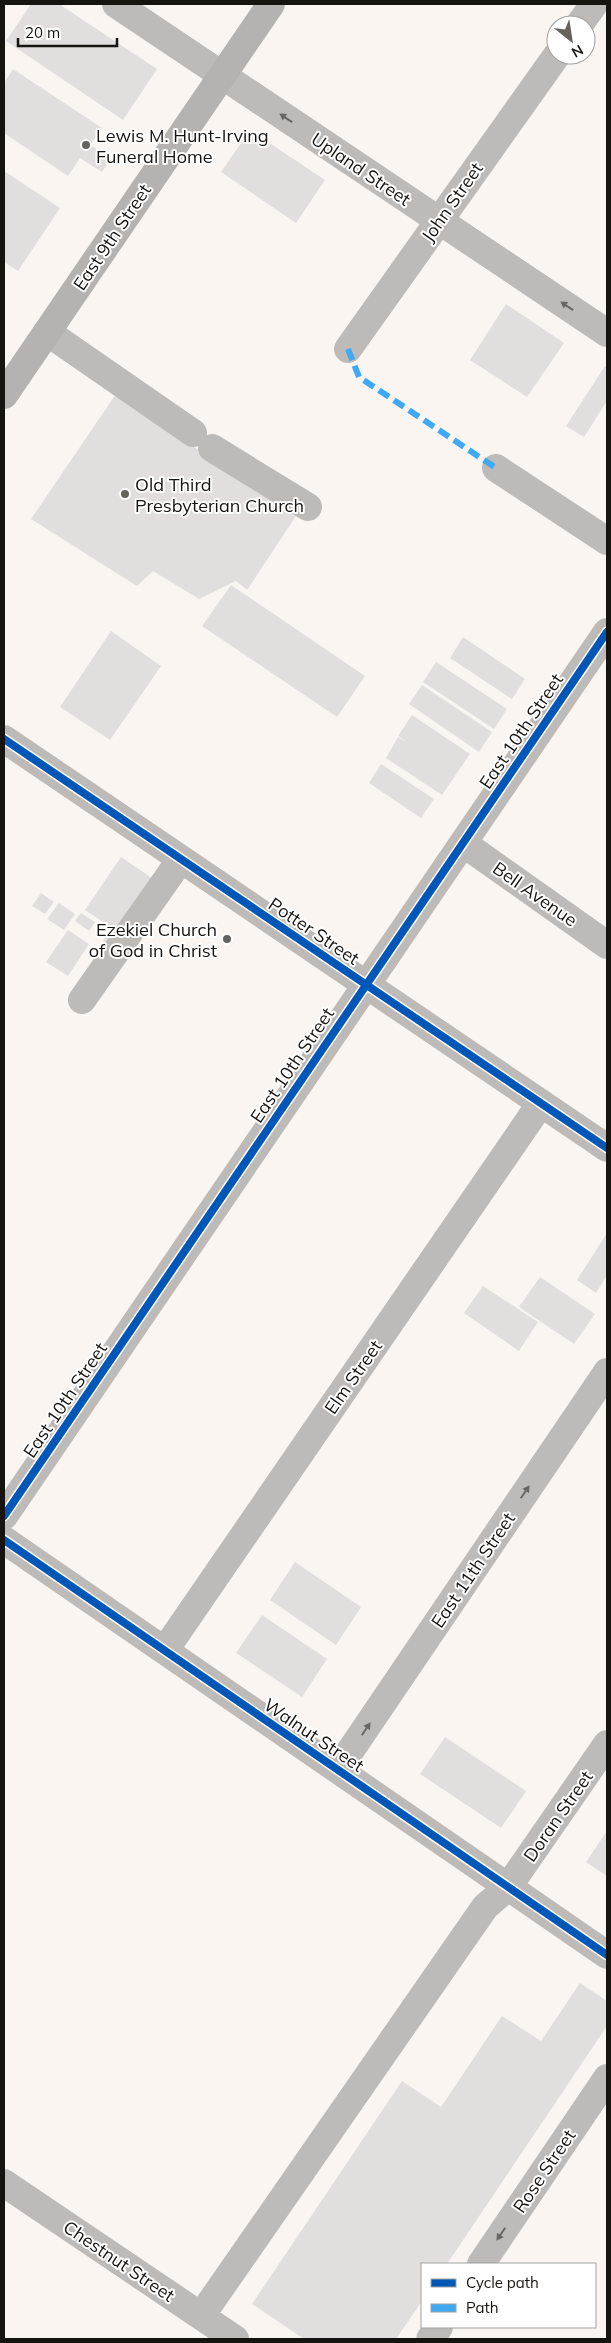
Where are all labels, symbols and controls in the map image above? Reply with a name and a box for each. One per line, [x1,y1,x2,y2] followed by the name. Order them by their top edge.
[18,15,116,47] scale bar
[546,15,596,65] north arrow
[25,23,60,42] text: 20 m
[568,41,587,62] text: N
[280,113,293,123] one-way arrow
[96,124,269,168] place label: Lewis M. Hunt-Irving Funeral Home
[307,127,415,211] street label: Upland Street
[80,139,92,151] marker: Lewis M. Hunt-Irving Funeral Home
[416,158,488,246] street label: John Street
[68,179,156,295] street label: East 9th Street
[560,301,573,311] one-way arrow
[135,473,304,517] place label: Old Third Presbyterian Church
[119,488,131,500] marker: Old Third Presbyterian Church
[474,669,568,793] street label: East 10th Street
[488,856,582,932] street label: Bell Avenue
[264,892,364,970] street label: Potter Street
[89,918,217,962] place label: Ezekiel Church of God in Christ
[221,933,233,945] marker: Ezekiel Church of God in Christ
[245,1003,339,1127] street label: East 10th Street
[319,1336,387,1418] street label: Elm Street
[18,1338,112,1462] street label: East 10th Street
[521,1486,530,1499] one-way arrow
[426,1508,520,1632] street label: East 11th Street
[260,1693,368,1777] street label: Walnut Street
[361,1722,371,1735] one-way arrow
[518,1766,598,1866] street label: Doran Street
[508,2125,580,2217] street label: Rose Street
[59,2215,179,2307] street label: Chestnut Street
[496,2228,506,2241] one-way arrow
[421,2263,596,2328] legend
[466,2273,539,2292] text: Cycle path
[466,2298,498,2317] text: Path

